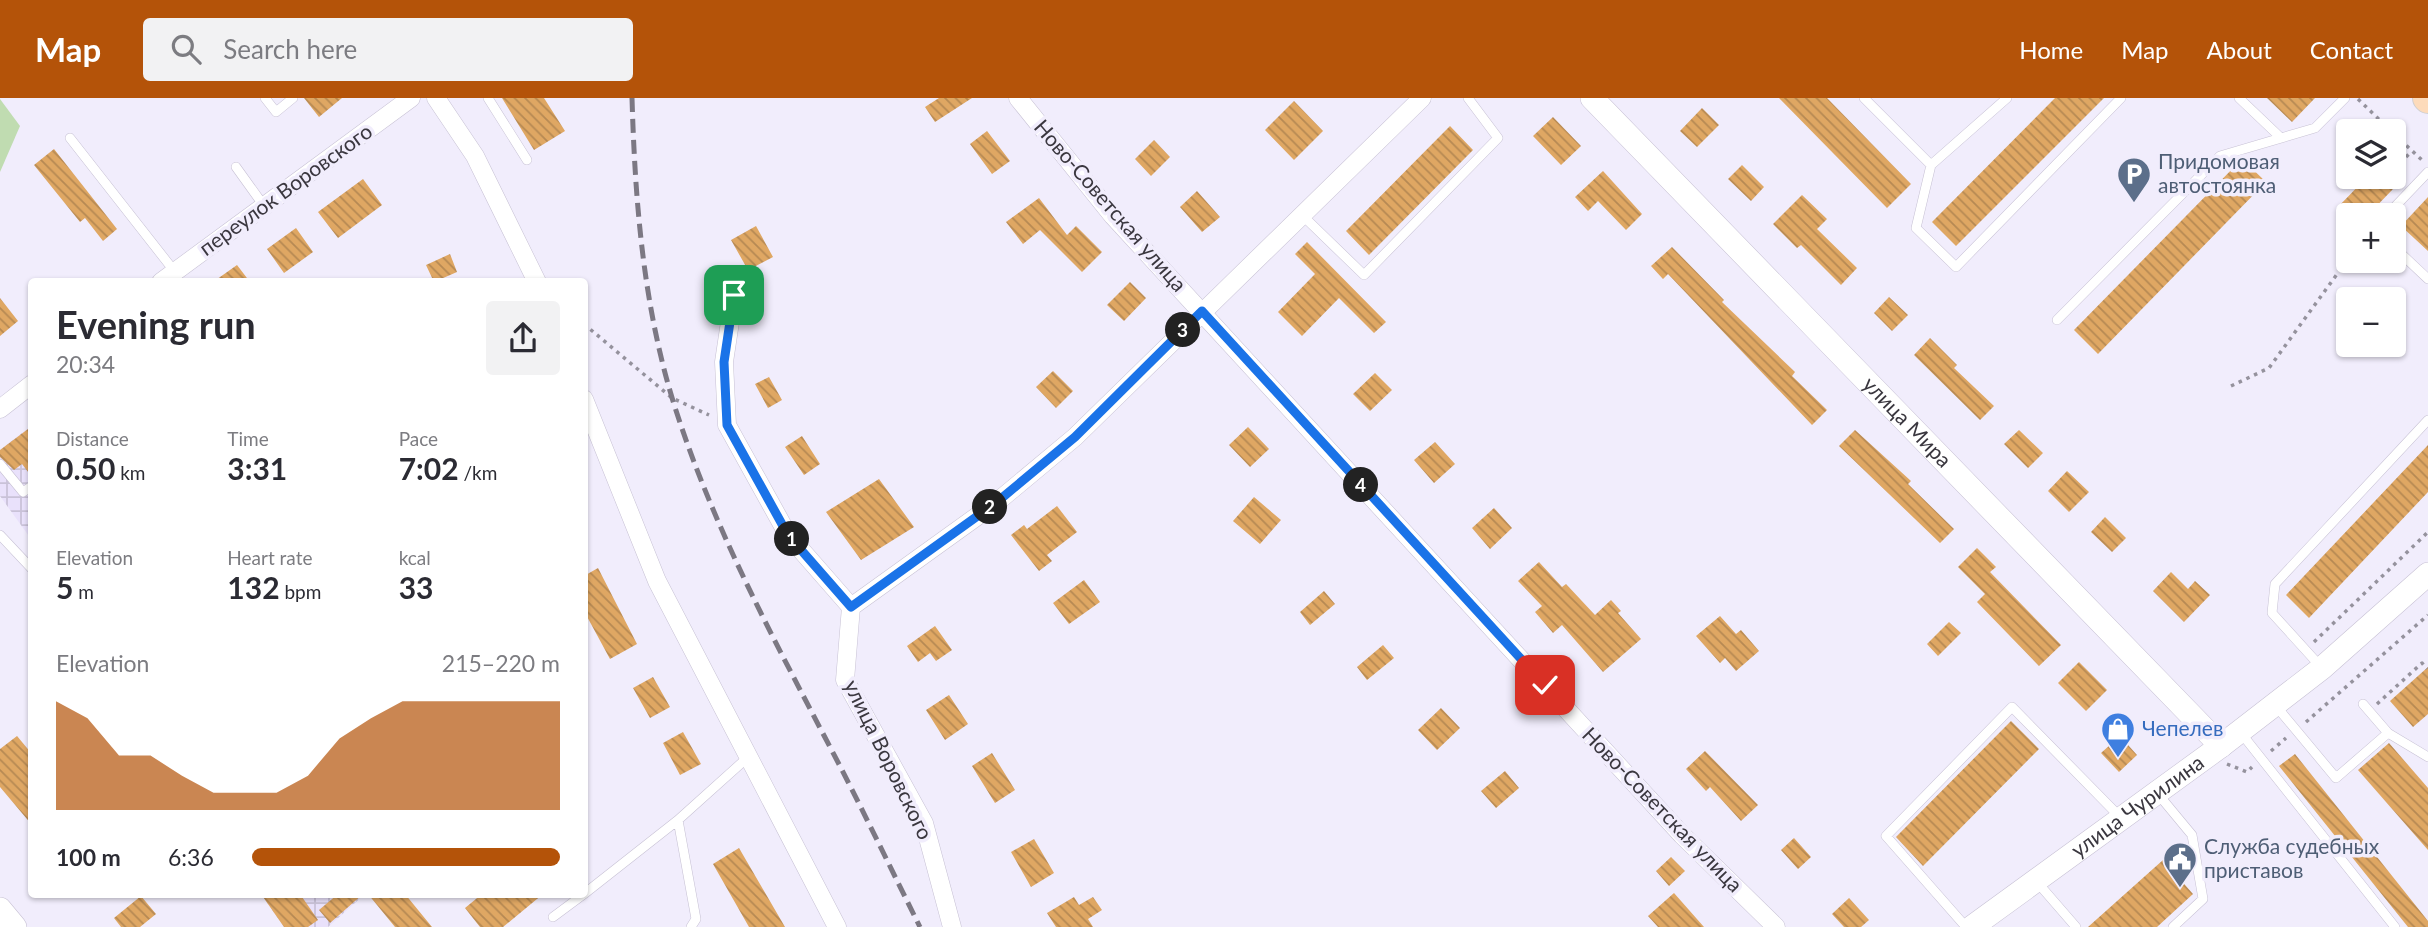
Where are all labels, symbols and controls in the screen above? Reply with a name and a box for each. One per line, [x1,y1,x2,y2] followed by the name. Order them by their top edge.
[143,18,633,81] search box
[35,29,101,69] text: Map
[167,30,205,68] icon: search
[223,33,357,65] text: Search here
[2019,35,2083,64] text: Home
[2121,35,2169,64] text: Map
[2207,35,2272,64] text: About
[2310,35,2393,64] text: Contact
[1030,114,1193,296] street label: Ново-Советская улица
[194,118,377,260] street label: переулок Воровского
[2336,119,2406,357] map controls
[2336,119,2406,189] button: layers
[2158,148,2280,197] place label: Придомовая автостоянка
[2115,155,2153,204] parking icon: Придомовая автостоянка
[2336,203,2406,273] button: +
[704,265,764,325] pin
[715,276,753,314] icon: arrive
[2336,287,2406,357] button: −
[56,301,256,347] text: Evening run
[486,301,560,375] button: share
[1166,313,1200,348] pin: 3
[1177,318,1188,341] text: 3
[56,350,115,378] text: 20:34
[1858,371,1957,472] street label: улица Мира
[56,427,129,450] text: Distance
[227,427,269,450] text: Time
[399,427,438,450] text: Pace
[56,450,115,486] text: 0.50
[227,450,287,486] text: 3:31
[399,450,459,486] text: 7:02
[115,461,145,484] text: km
[459,461,497,484] text: /km
[1344,468,1378,502] pin: 4
[1355,473,1366,496] text: 4
[972,490,1007,524] pin: 2
[984,495,995,518] text: 2
[774,522,810,556] pin: 1
[786,527,797,550] text: 1
[56,546,133,569] text: Elevation
[227,546,313,569] text: Heart rate
[399,546,431,569] text: kcal
[56,569,73,605] text: 5
[227,569,280,605] text: 132
[399,569,433,605] text: 33
[73,580,94,603] text: m
[280,580,321,603] text: bpm
[56,649,149,677] text: Elevation
[442,649,560,677] text: 215–220 m
[1515,655,1575,715] pin
[1526,666,1564,704] icon: check
[840,675,939,843] street label: улица Воровского
[2099,710,2137,759] shop icon: Чепелев
[2142,715,2223,740] place label: Чепелев
[1578,721,1748,897] street label: Ново-Советская улица
[2066,749,2208,862] street label: улица Чурилина
[2204,833,2380,882] place label: Служба судебных приставов
[2161,840,2199,889] public building icon: Служба судебных приставов
[56,843,121,871] text: 100 m
[168,843,214,871] text: 6:36

